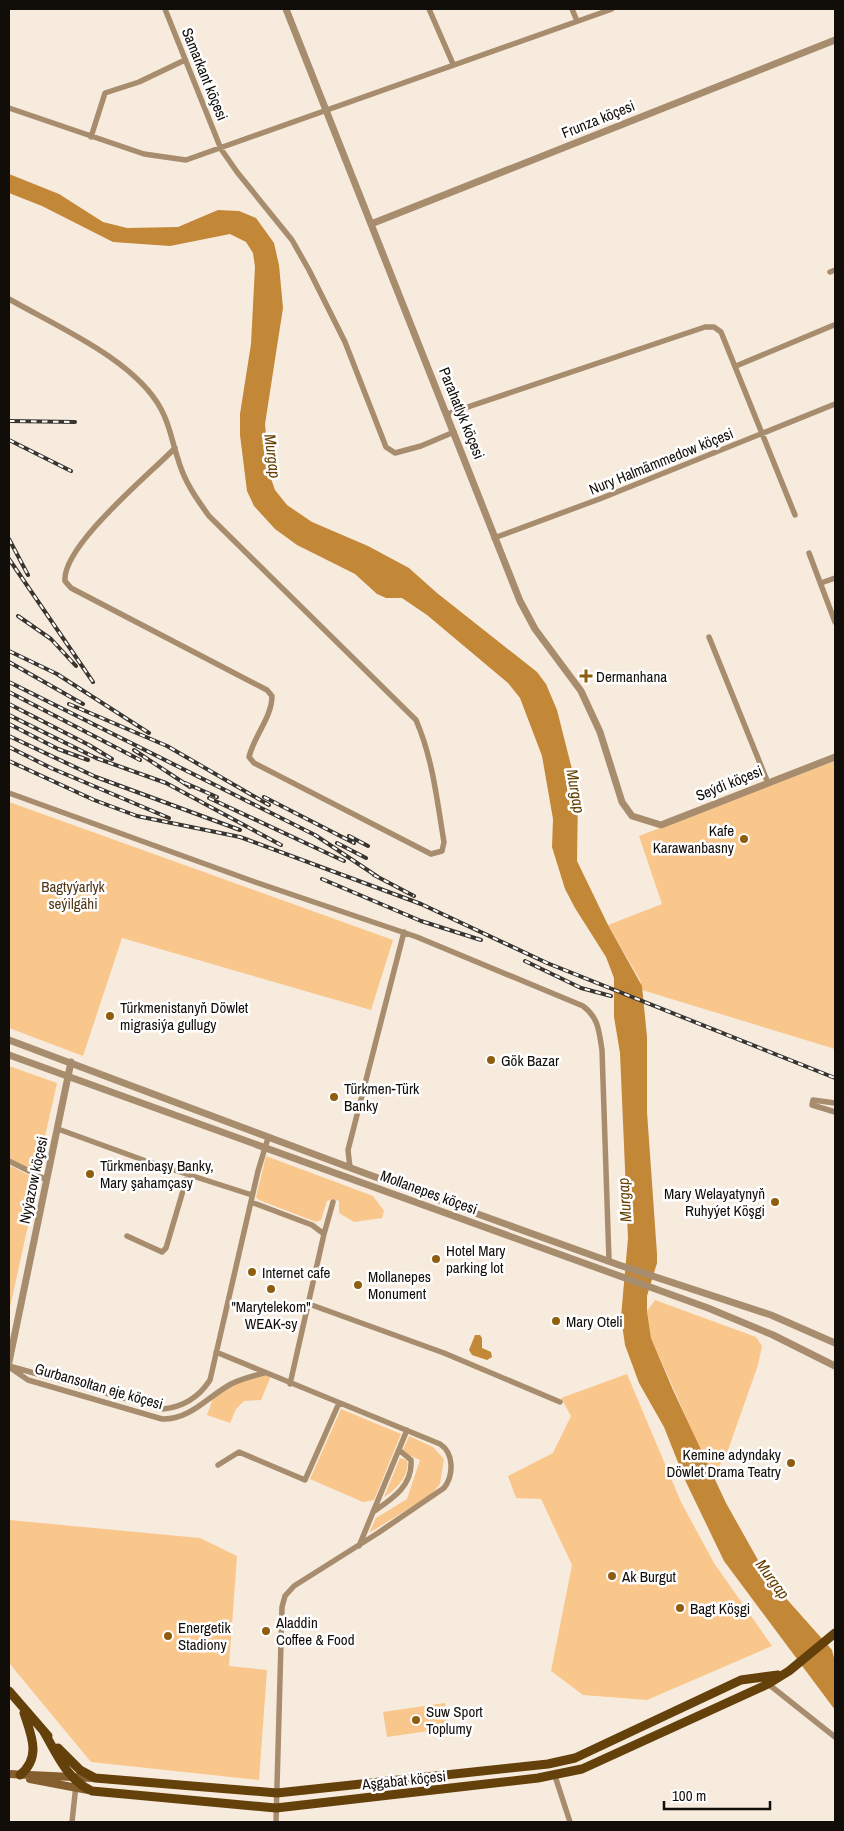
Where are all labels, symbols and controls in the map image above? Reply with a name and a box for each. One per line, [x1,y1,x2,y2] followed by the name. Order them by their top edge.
[177,24,233,124] street label: Samarkant köçesi
[558,95,638,143] street label: Frunza köçesi
[434,364,490,462] street label: Parahatlyk köçesi
[586,422,736,500] street label: Nury Halmämmedow köçesi
[259,433,287,479] water label: Murgap
[596,666,667,687] place label: Dermanhana
[580,670,592,682] marker: Dermanhana
[692,760,766,806] street label: Seýdi köçesi
[561,767,591,815] water label: Murgap
[653,820,735,858] place label: Kafe Karawanbasny
[738,833,750,845] marker: Kafe Karawanbasny
[41,876,106,914] park label: Bagtyýarlyk seýilgähi
[120,997,249,1035] place label: Türkmenistanyň Döwlet migrasiýa gullugy
[104,1010,116,1022] marker: Türkmenistanyň Döwlet migrasiýa gullugy
[501,1050,559,1071] place label: Gök Bazar
[485,1054,497,1066] marker: Gök Bazar
[344,1078,420,1116] place label: Türkmen-Türk Banky
[328,1091,340,1103] marker: Türkmen-Türk Banky
[13,1134,53,1226] street label: Nyýazow köçesi
[100,1155,214,1193] place label: Türkmenbaşy Banky, Mary şahamçasy
[378,1165,480,1219] street label: Mollanepes köçesi
[84,1168,96,1180] marker: Türkmenbaşy Banky, Mary şahamçasy
[611,1177,637,1223] water label: Murgap
[664,1183,765,1221] place label: Mary Welayatynyň Ruhyýet Köşgi
[769,1196,781,1208] marker: Mary Welayatynyň Ruhyýet Köşgi
[446,1240,506,1278] place label: Hotel Mary parking lot
[430,1253,442,1265] marker: Hotel Mary parking lot
[262,1262,331,1283] place label: Internet cafe
[246,1266,258,1278] marker: Internet cafe
[368,1266,431,1304] place label: Mollanepes Monument
[352,1279,364,1291] marker: Mollanepes Monument
[265,1283,277,1295] marker: "Marytelekom" WEAK-sy
[231,1296,311,1334] place label: "Marytelekom" WEAK-sy
[566,1311,623,1332] place label: Mary Oteli
[550,1315,562,1327] marker: Mary Oteli
[32,1358,166,1414] street label: Gurbansoltan eje köçesi
[666,1444,782,1482] place label: Kemine adyndaky Döwlet Drama Teatry
[785,1457,797,1469] marker: Kemine adyndaky Döwlet Drama Teatry
[751,1555,795,1603] water label: Murgap
[621,1566,677,1587] place label: Ak Burgut
[606,1570,618,1582] marker: Ak Burgut
[690,1598,750,1619] place label: Bagt Köşgi
[674,1602,686,1614] marker: Bagt Köşgi
[275,1612,355,1650] place label: Aladdin Coffee & Food
[178,1617,232,1655] place label: Energetik Stadiony
[260,1625,272,1637] marker: Aladdin Coffee & Food
[162,1630,174,1642] marker: Energetik Stadiony
[426,1701,483,1739] place label: Suw Sport Toplumy
[410,1714,422,1726] marker: Suw Sport Toplumy
[360,1765,447,1795] street label: Aşgabat köçesi
[664,1778,770,1810] scale bar
[672,1785,706,1806] text: 100 m

